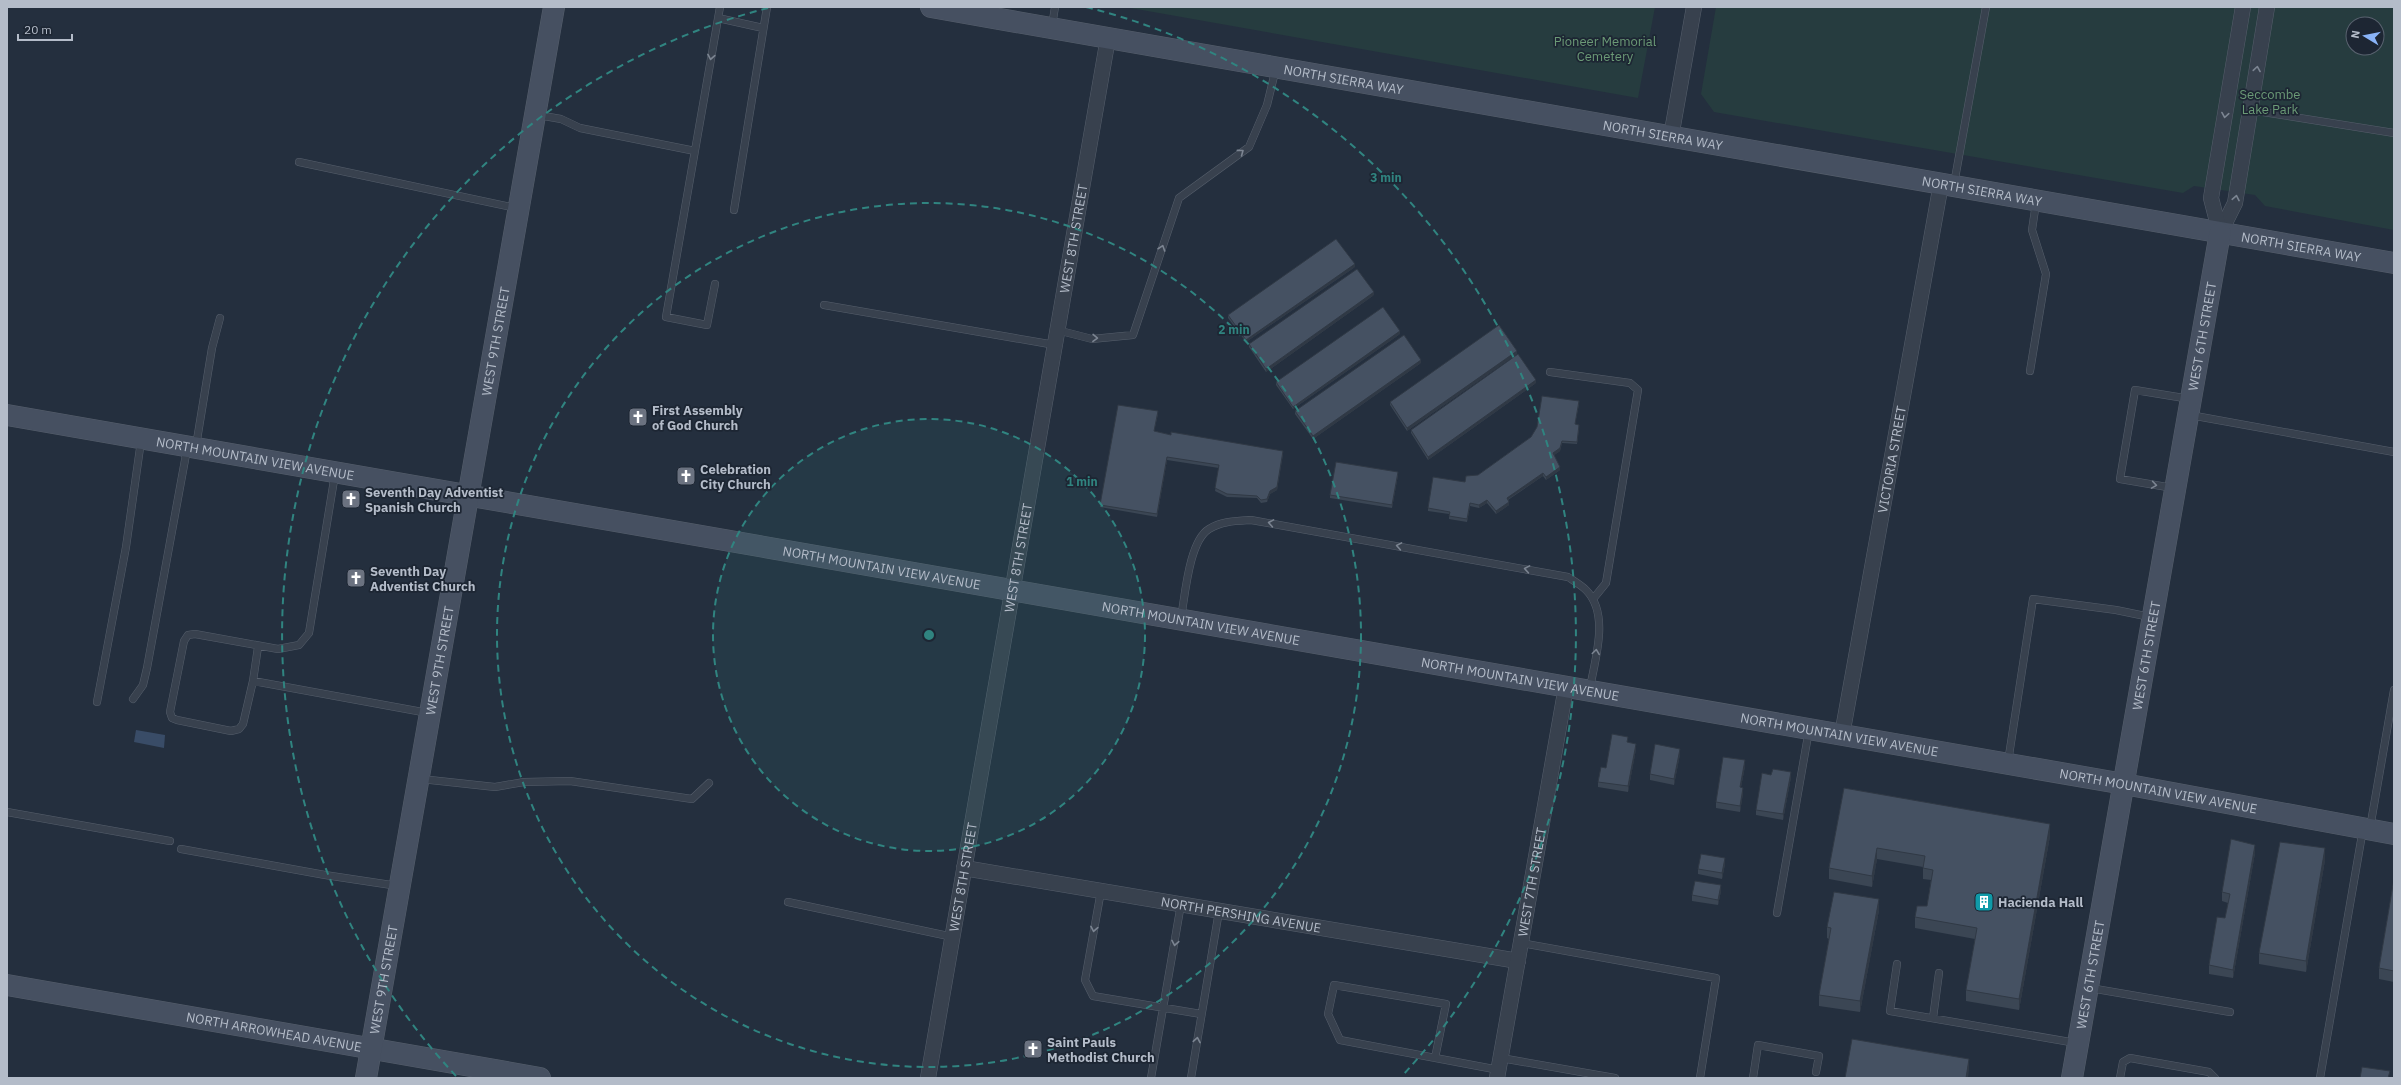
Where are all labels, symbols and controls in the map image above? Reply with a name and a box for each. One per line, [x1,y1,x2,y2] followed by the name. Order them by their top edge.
[18,16,72,42] scale bar
[2345,16,2385,56] north arrow
[24,22,52,37] text: 20 m
[2348,29,2363,39] text: N
[1554,33,1657,65] park label: Pioneer Memorial Cemetery
[708,54,716,60] one-way arrow
[1282,61,1405,99] street label: NORTH SIERRA WAY
[2252,66,2261,72] one-way arrow
[2240,86,2300,118] park label: Seccombe Lake Park
[2221,111,2230,118] one-way arrow
[1602,117,1724,154] street label: NORTH SIERRA WAY
[1237,150,1244,157] one-way arrow
[1370,170,1402,185] text: 3 min
[1921,173,2044,210] street label: NORTH SIERRA WAY
[1056,182,1092,294] street label: WEST 8TH STREET
[2231,194,2240,201] one-way arrow
[2240,228,2363,266] street label: NORTH SIERRA WAY
[1157,245,1165,252] one-way arrow
[2185,280,2220,392] street label: WEST 6TH STREET
[478,285,514,397] street label: WEST 9TH STREET
[1218,322,1250,337] text: 2 min
[1092,334,1098,342] one-way arrow
[652,402,743,434] place label: First Assembly of God Church
[1874,404,1910,514] street label: VICTORIA STREET
[627,406,649,428] church icon: First Assembly of God Church
[155,433,356,484] street label: NORTH MOUNTAIN VIEW AVENUE
[700,461,771,493] place label: Celebration City Church
[675,465,697,487] church icon: Celebration City Church
[1066,474,1098,489] text: 1 min
[2151,480,2157,489] one-way arrow
[365,484,503,516] place label: Seventh Day Adventist Spanish Church
[340,488,362,510] church icon: Seventh Day Adventist Spanish Church
[1001,501,1036,614] street label: WEST 8TH STREET
[1268,519,1274,528] one-way arrow
[781,542,982,594] street label: NORTH MOUNTAIN VIEW AVENUE
[1396,542,1402,551] one-way arrow
[370,563,476,595] place label: Seventh Day Adventist Church
[1523,566,1530,574] one-way arrow
[345,567,367,589] church icon: Seventh Day Adventist Church
[1101,598,1301,649] street label: NORTH MOUNTAIN VIEW AVENUE
[2129,599,2164,711] street label: WEST 6TH STREET
[422,604,458,716] street label: WEST 9TH STREET
[922,628,936,642] centre of rings
[1591,649,1600,655] one-way arrow
[1420,654,1620,705] street label: NORTH MOUNTAIN VIEW AVENUE
[1739,709,1940,760] street label: NORTH MOUNTAIN VIEW AVENUE
[2058,765,2259,818] street label: NORTH MOUNTAIN VIEW AVENUE
[945,821,981,933] street label: WEST 8TH STREET
[1514,826,1550,938] street label: WEST 7TH STREET
[1973,891,1995,913] building icon: Hacienda Hall
[1160,893,1322,937] street label: NORTH PERSHING AVENUE
[1998,894,2083,911] place label: Hacienda Hall
[2073,918,2109,1031] street label: WEST 6TH STREET
[366,923,402,1035] street label: WEST 9TH STREET
[1091,926,1099,932] one-way arrow
[1171,940,1180,946] one-way arrow
[185,1008,363,1056] street label: NORTH ARROWHEAD AVENUE
[1047,1034,1155,1066] place label: Saint Pauls Methodist Church
[1192,1036,1201,1043] one-way arrow
[1022,1038,1044,1060] church icon: Saint Pauls Methodist Church

